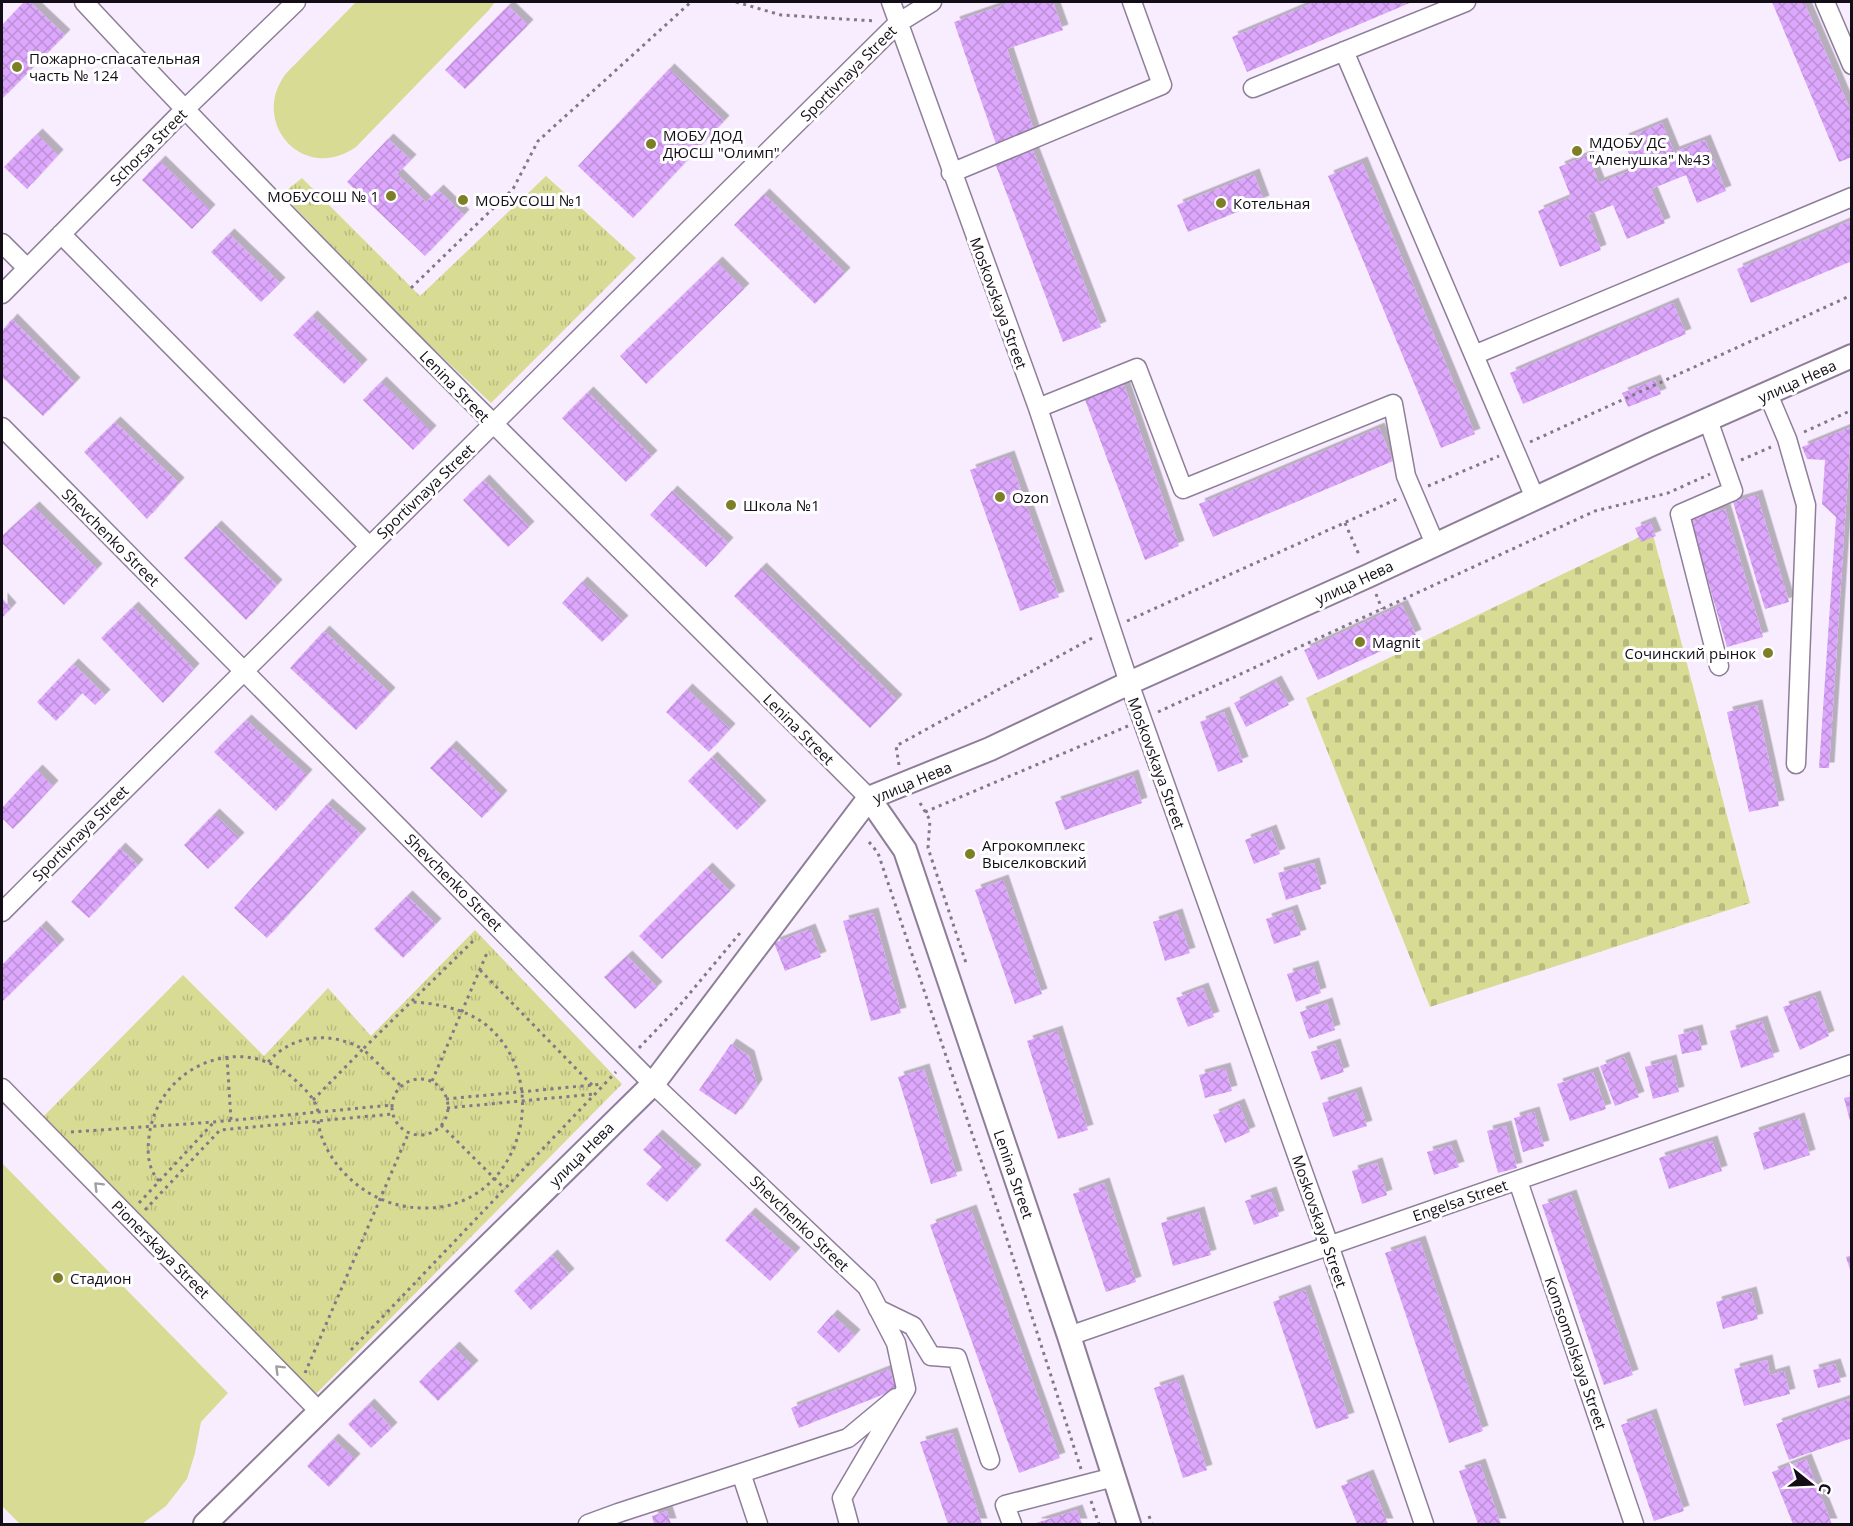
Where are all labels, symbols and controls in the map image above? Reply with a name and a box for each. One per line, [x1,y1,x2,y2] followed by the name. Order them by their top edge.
[796,21,900,125] street label: Sportivnaya Street
[29,48,200,85] place label: Пожарно-спасательная часть № 124
[10,60,24,74] marker: Пожарно-спасательная часть № 124
[105,104,191,190] street label: Schorsa Street
[663,125,780,162] place label: МОБУ ДОД ДЮСШ "Олимп"
[1589,132,1710,169] place label: МДОБУ ДС "Аленушка" №43
[644,137,658,151] marker: МОБУ ДОД ДЮСШ "Олимп"
[1570,144,1584,158] marker: МДОБУ ДС "Аленушка" №43
[267,186,379,206] place label: МОБУСОШ № 1
[384,189,398,203] marker: МОБУСОШ № 1
[475,190,583,210] place label: МОБУСОШ №1
[456,193,470,207] marker: МОБУСОШ №1
[1233,193,1310,213] place label: Котельная
[1214,196,1228,210] marker: Котельная
[966,234,1032,372] street label: Moskovskaya Street
[416,346,494,426] street label: Lenina Street
[1755,355,1839,407] street label: улица Нева
[372,439,478,543] street label: Sportivnaya Street
[58,484,164,590] street label: Shevchenko Street
[1012,487,1049,507] place label: Ozon
[993,490,1007,504] marker: Ozon
[743,495,820,515] place label: Школа №1
[724,498,738,512] marker: Школа №1
[1312,555,1396,609] street label: улица Нева
[1372,632,1420,652] place label: Magnit
[1353,635,1367,649] marker: Magnit
[1625,643,1756,663] place label: Сочинский рынок
[1761,646,1775,660] marker: Сочинский рынок
[759,689,839,769] street label: Lenina Street
[1124,694,1190,832] street label: Moskovskaya Street
[870,756,954,808] street label: улица Нева
[28,781,132,885] street label: Sportivnaya Street
[401,829,507,935] street label: Shevchenko Street
[982,835,1087,872] place label: Агрокомплекс Выселковский
[963,847,977,861] marker: Агрокомплекс Выселковский
[544,1117,618,1191] street label: улица Нева
[989,1127,1039,1221] street label: Lenina Street
[1288,1152,1352,1290] street label: Moskovskaya Street
[746,1171,854,1275] street label: Shevchenko Street
[1410,1174,1510,1226] street label: Engelsa Street
[95,1182,106,1193] one-way arrow
[108,1196,214,1302] street label: Pionerskaya Street
[70,1268,132,1288] place label: Стадион
[51,1271,65,1285] marker: Стадион
[1541,1274,1611,1432] street label: Komsomolskaya Street
[276,1366,287,1377] one-way arrow
[1781,1454,1841,1514] north arrow
[1813,1480,1837,1497] text: С

